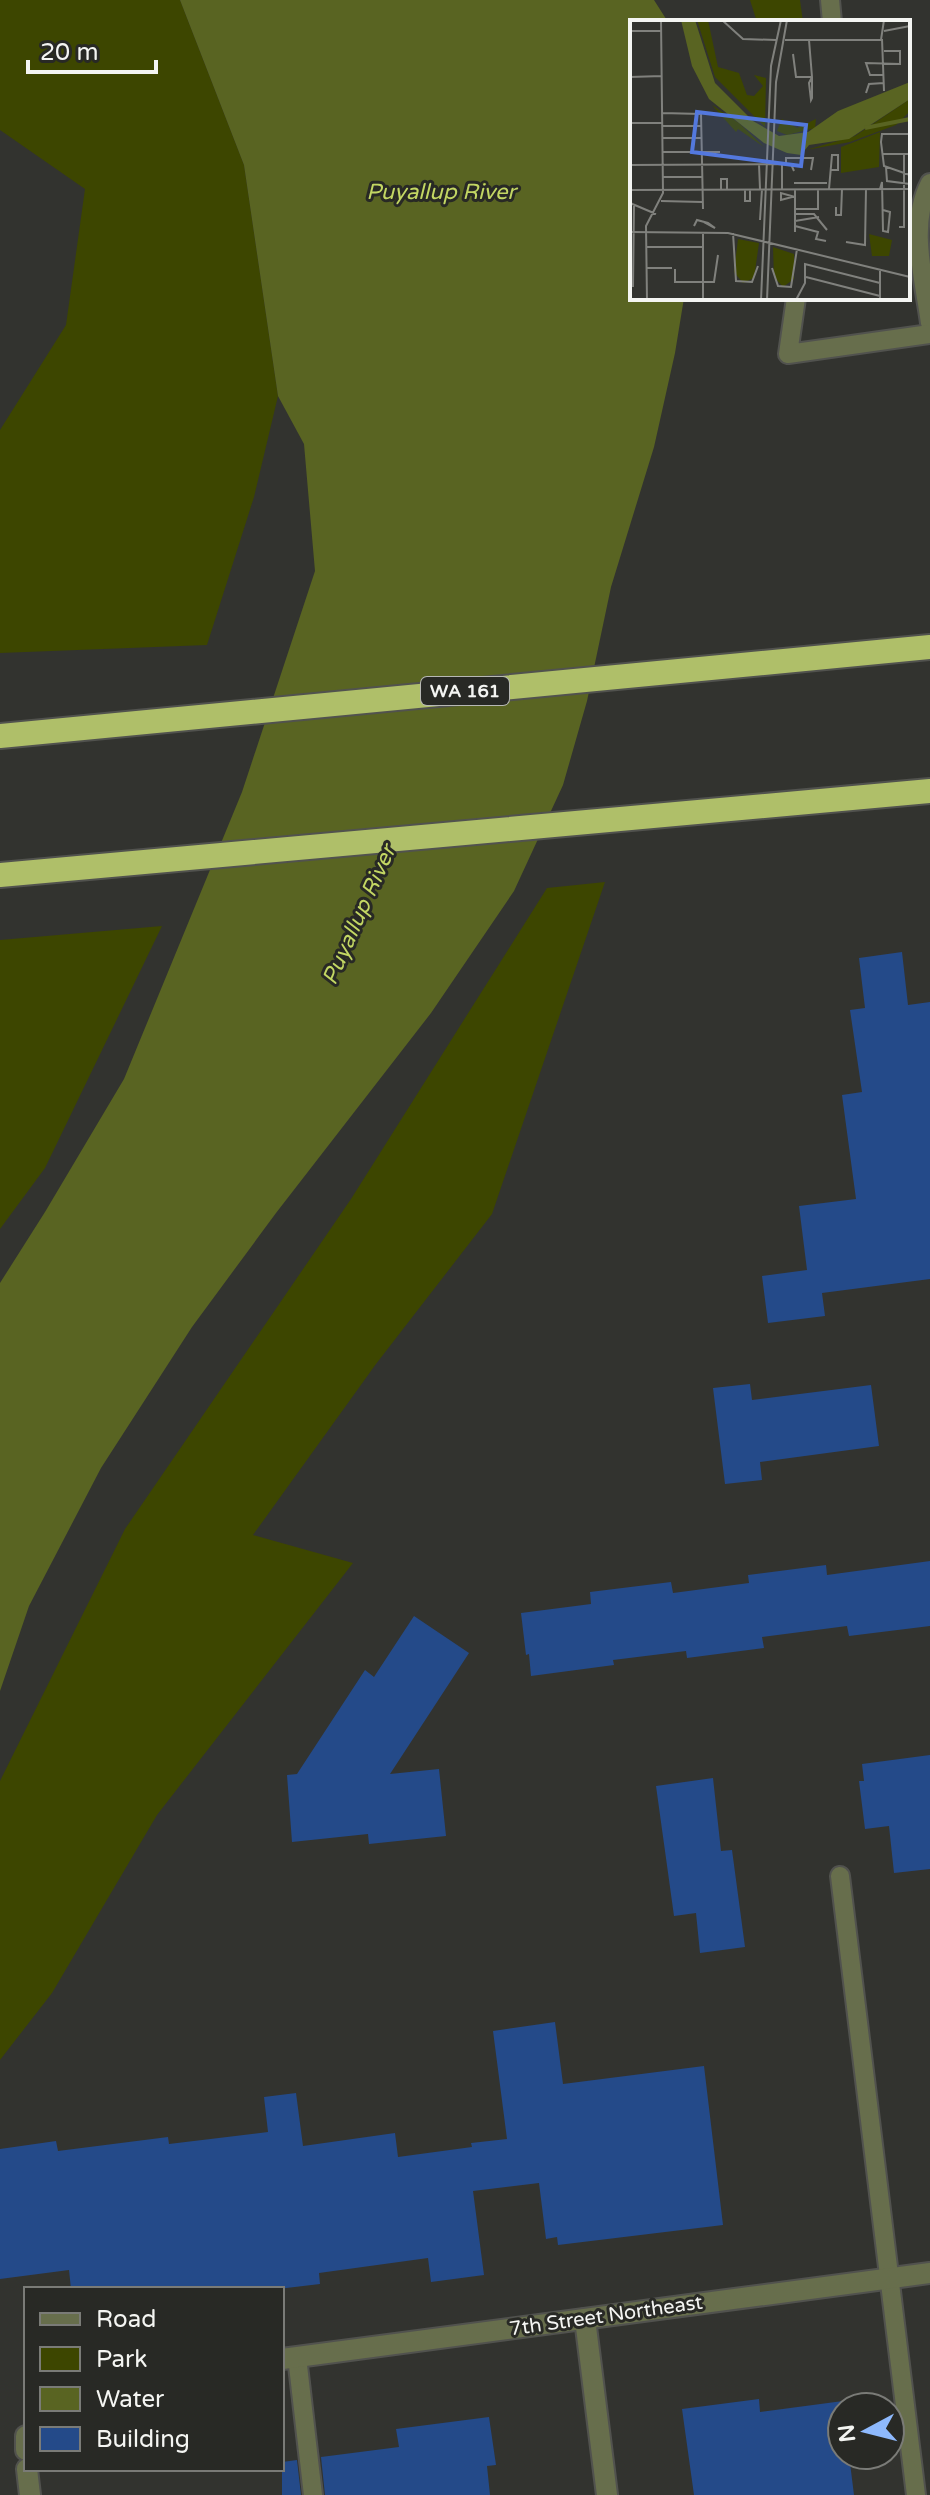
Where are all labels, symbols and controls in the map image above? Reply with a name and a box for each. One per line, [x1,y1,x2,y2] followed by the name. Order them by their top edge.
[630,20,910,300] inset map
[28,24,156,74] scale bar
[40,38,98,67] text: 20 m
[366,179,518,205] water label: Puyallup River
[421,677,509,705] road number: WA 161
[317,839,402,989] water label: Puyallup River
[24,2287,284,2471] legend
[508,2290,705,2341] street label: 7th Street Northeast
[96,2305,156,2334] text: Road
[96,2345,147,2374] text: Park
[96,2385,165,2414] text: Water
[826,2391,906,2471] north arrow
[833,2423,861,2444] text: N
[96,2425,190,2454] text: Building

